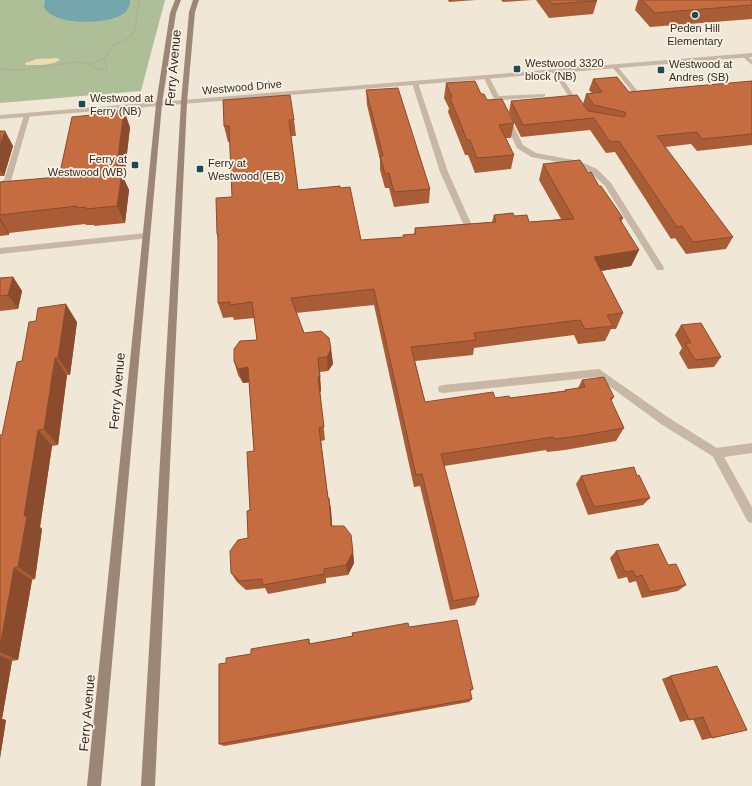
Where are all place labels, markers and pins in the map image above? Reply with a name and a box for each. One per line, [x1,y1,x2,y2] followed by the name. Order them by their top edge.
[690,10,700,20] marker: Peden Hill Elementary
[667,22,723,47] place label: Peden Hill Elementary
[525,57,604,82] place label: Westwood 3320 block (NB)
[669,58,732,83] place label: Westwood at Andres (SB)
[512,64,522,74] marker: Westwood 3320 block (NB)
[656,65,666,75] marker: Westwood at Andres (SB)
[90,92,153,117] place label: Westwood at Ferry (NB)
[77,99,87,109] marker: Westwood at Ferry (NB)
[48,153,127,178] place label: Ferry at Westwood (WB)
[208,157,284,182] place label: Ferry at Westwood (EB)
[130,160,140,170] marker: Ferry at Westwood (WB)
[195,164,205,174] marker: Ferry at Westwood (EB)

